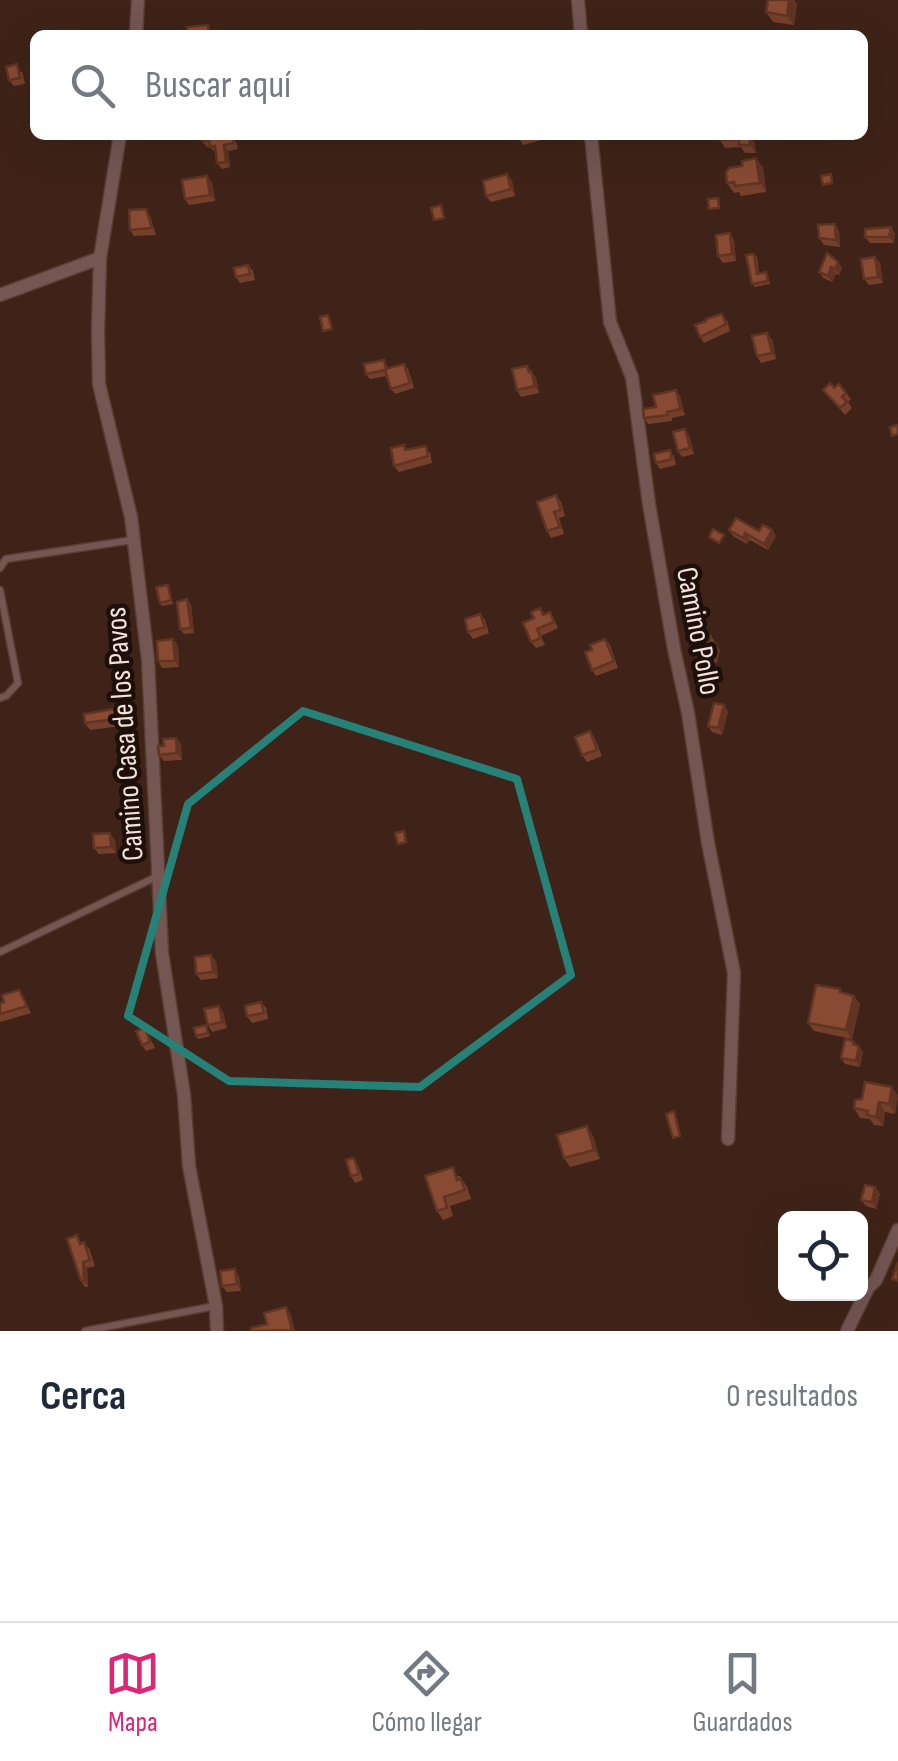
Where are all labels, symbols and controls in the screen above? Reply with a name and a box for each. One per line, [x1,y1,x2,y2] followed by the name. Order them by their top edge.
[30,30,868,140] search box
[65,58,120,113] icon: search
[145,63,291,108] text: Buscar aquí
[668,564,728,698] street label: Camino Pollo
[98,606,152,862] street label: Camino Casa de los Pavos
[778,1211,868,1301] map controls
[778,1211,868,1301] button: locate
[40,1371,126,1422] text: Cerca
[726,1377,858,1416] text: 0 resultados
[105,1646,160,1739] tab: Mapa
[371,1646,482,1739] tab: Cómo llegar
[693,1646,793,1739] tab: Guardados

